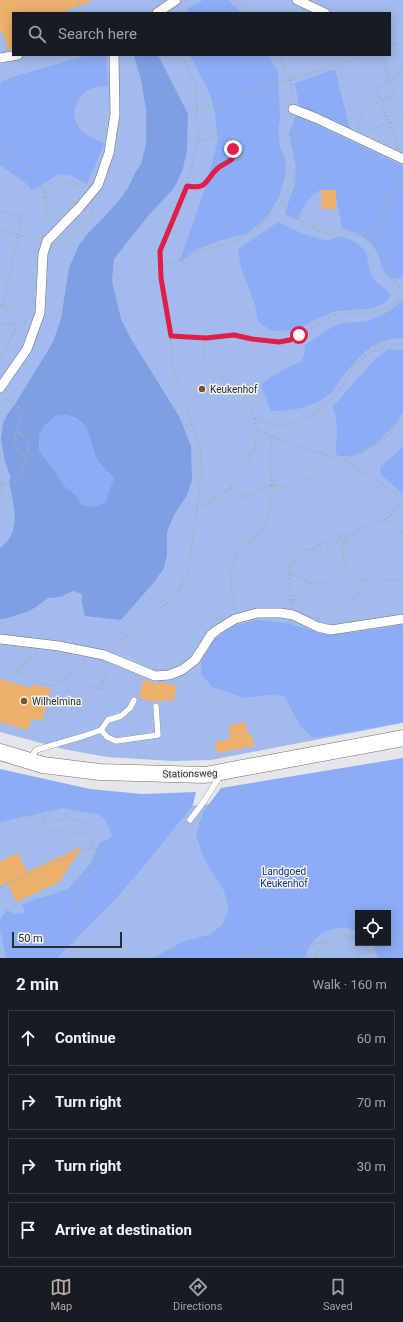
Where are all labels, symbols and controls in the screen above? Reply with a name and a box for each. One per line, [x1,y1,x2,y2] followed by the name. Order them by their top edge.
[12,12,391,56] search box
[26,23,48,45] icon: search
[58,25,137,43] text: Search here
[224,140,242,158] route end
[290,326,308,344] route start
[197,384,207,394] marker: Keukenhof
[210,384,258,395] place label: Keukenhof
[19,696,29,706] marker: Wilhelmina
[32,696,81,707] place label: Wilhelmina
[162,768,218,779] street label: Stationsweg
[260,866,308,889] park label: Landgoed Keukenhof
[355,910,391,946] map controls
[355,910,391,946] button: locate
[12,930,122,949] scale bar
[18,932,43,945] text: 50 m
[16,974,59,994] text: 2 min
[312,977,387,992] text: Walk · 160 m
[17,1027,39,1049] icon: ahead
[55,1029,116,1047] text: Continue
[357,1031,386,1046] text: 60 m
[17,1091,39,1113] icon: right
[55,1093,121,1111] text: Turn right
[357,1095,386,1110] text: 70 m
[17,1155,39,1177] icon: right
[55,1157,121,1175] text: Turn right
[357,1159,386,1174] text: 30 m
[17,1219,39,1241] icon: arrive
[55,1221,192,1239] text: Arrive at destination
[50,1276,72,1313] tab: Map
[173,1276,222,1313] tab: Directions
[323,1276,353,1313] tab: Saved

